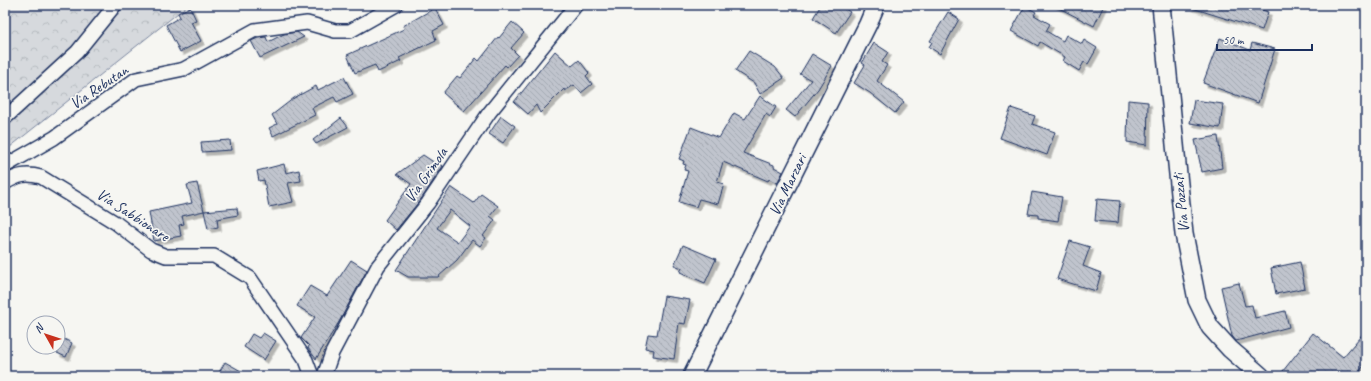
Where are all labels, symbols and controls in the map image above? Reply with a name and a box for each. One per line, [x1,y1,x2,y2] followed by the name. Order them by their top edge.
[1217,26,1312,52] scale bar
[1223,32,1245,48] text: 50 m
[66,60,133,114] street label: Via Rebutan
[400,142,453,206] street label: Via Grimola
[765,149,812,219] street label: Via Marzari
[1168,170,1194,234] street label: Via Pozzati
[93,184,175,247] street label: Via Sabbionare
[26,315,66,355] north arrow
[31,320,47,336] text: N

